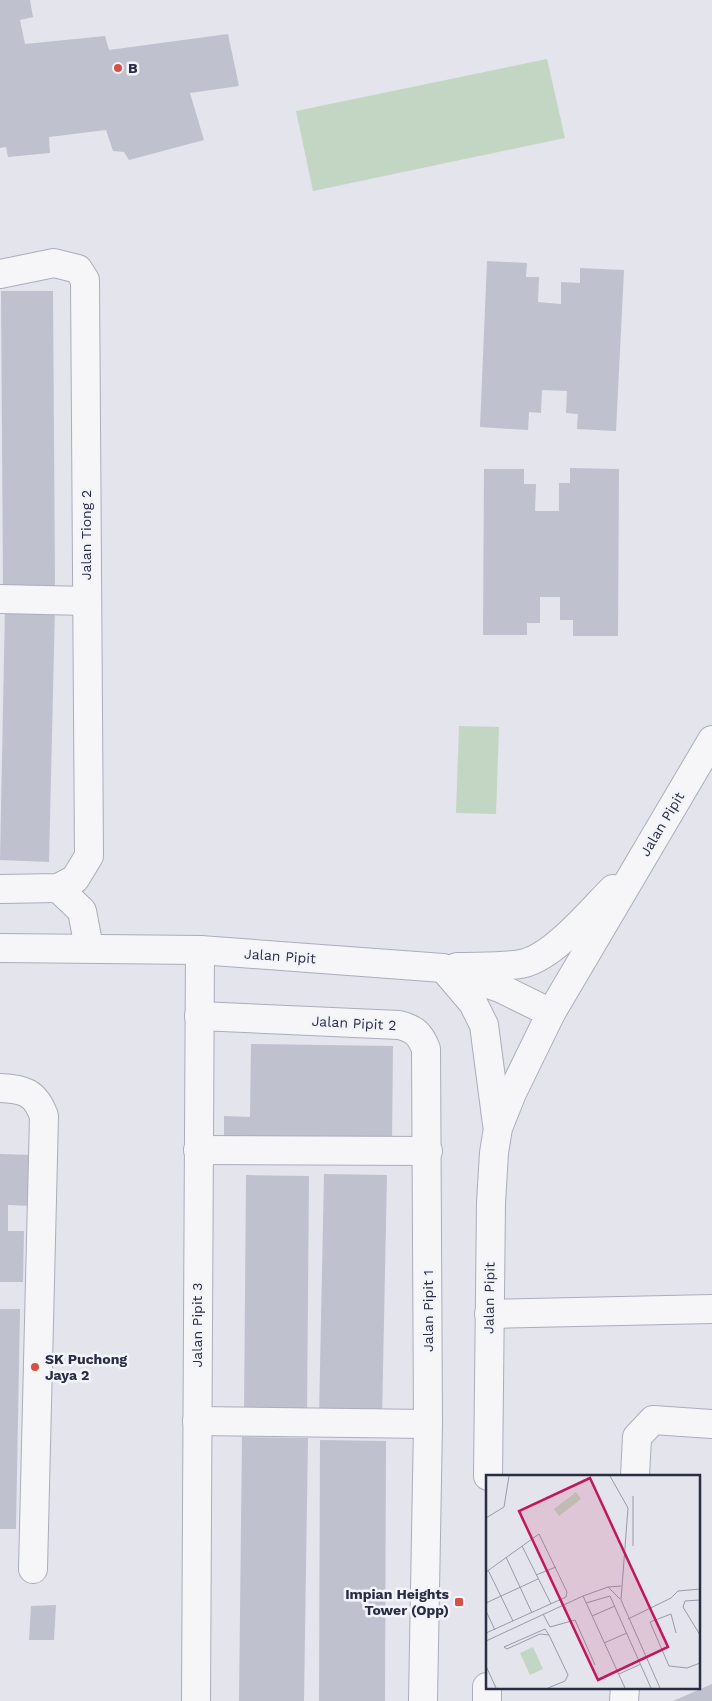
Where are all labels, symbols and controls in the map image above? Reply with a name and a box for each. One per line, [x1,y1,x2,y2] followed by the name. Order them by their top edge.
[128,60,138,76] place label: B
[112,62,124,74] marker: B
[78,490,94,580] street label: Jalan Tiong 2
[637,789,687,859] street label: Jalan Pipit
[244,946,317,966] street label: Jalan Pipit
[311,1013,397,1033] street label: Jalan Pipit 2
[480,1262,498,1334] street label: Jalan Pipit
[420,1270,436,1352] street label: Jalan Pipit 1
[189,1283,205,1367] street label: Jalan Pipit 3
[45,1351,127,1383] place label: SK Puchong Jaya 2
[29,1361,41,1373] marker: SK Puchong Jaya 2
[486,1475,700,1688] inset map
[345,1586,450,1618] place label: Impian Heights Tower (Opp)
[453,1596,465,1608] marker: Impian Heights Tower (Opp)

